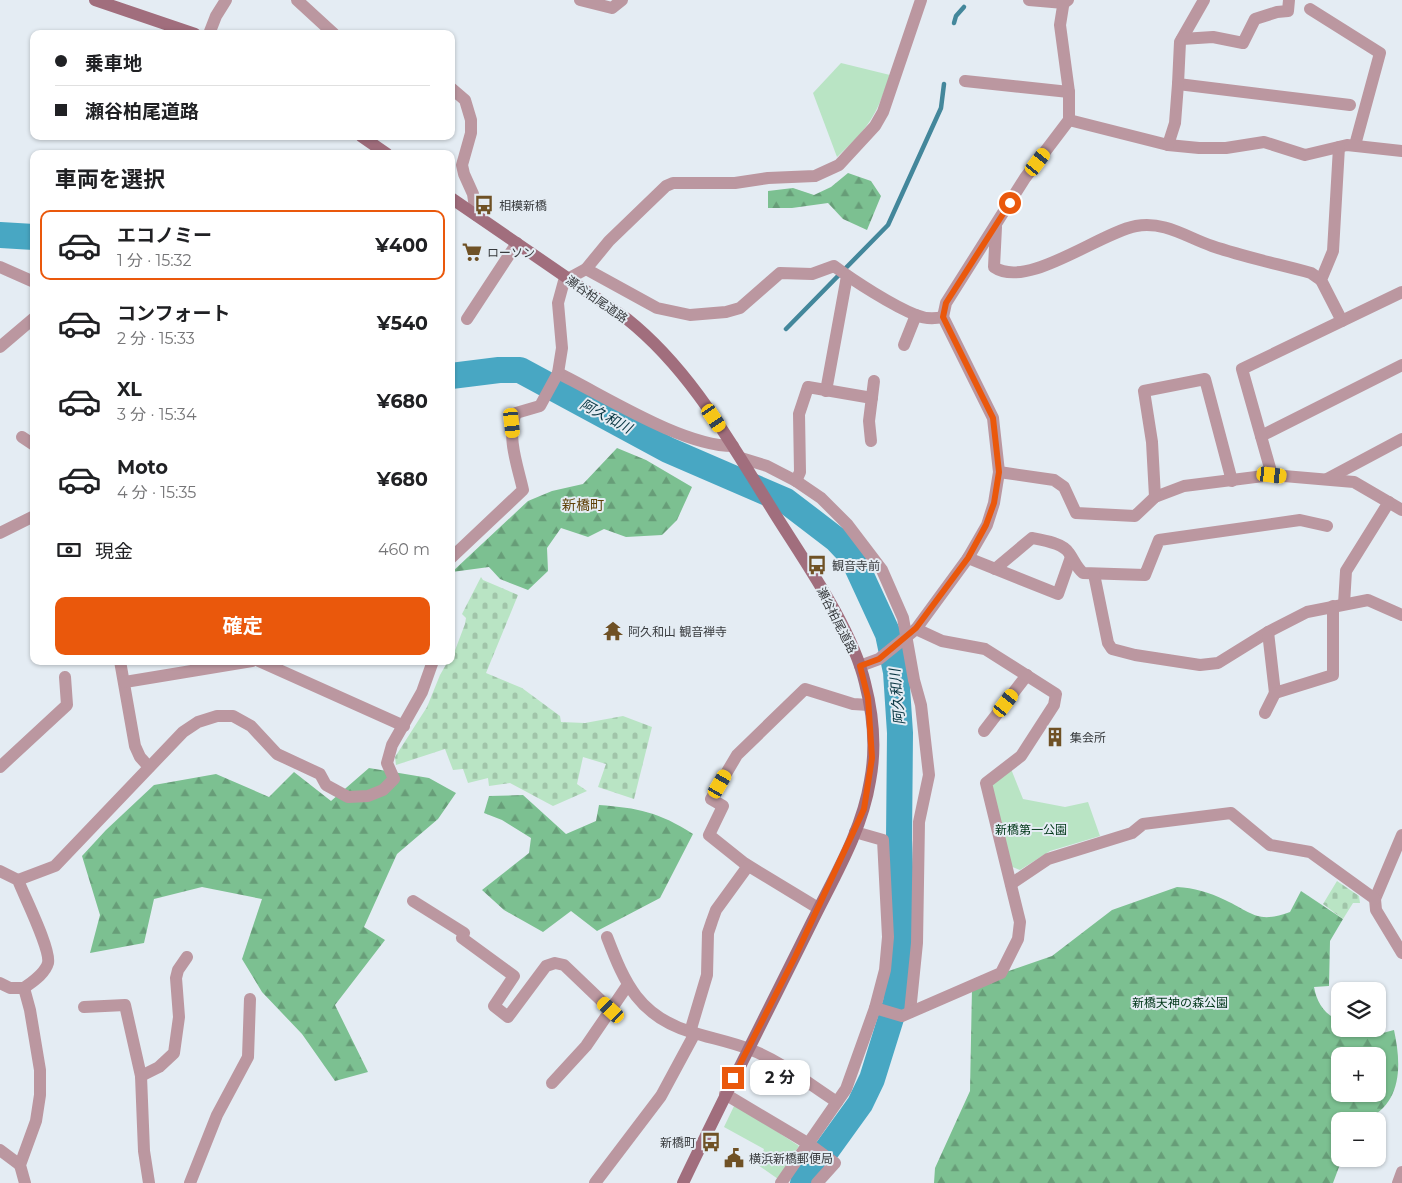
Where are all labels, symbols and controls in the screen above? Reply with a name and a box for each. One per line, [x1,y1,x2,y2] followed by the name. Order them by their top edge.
[85,52,142,75] text: 乗車地
[85,100,199,123] text: 瀬谷柏尾道路
[1022,146,1053,178] car
[55,166,165,193] text: 車両を選択
[999,192,1021,214] route start
[473,194,495,216] bus stop icon: 相模新橋
[499,198,547,213] place label: 相模新橋
[57,223,102,268] icon: car
[117,224,212,247] text: エコノミー
[375,234,428,257] text: ¥400
[461,241,483,263] supermarket icon: ローソン
[487,245,535,260] place label: ローソン
[117,251,192,270] text: 1 分 · 15:32
[563,272,631,326] street label: 瀬谷柏尾道路
[57,301,102,346] icon: car
[117,302,230,325] text: コンフォート
[377,312,428,335] text: ¥540
[117,329,195,348] text: 2 分 · 15:33
[117,378,142,401] text: XL
[57,379,102,424] icon: car
[377,390,428,413] text: ¥680
[577,395,637,438] water label: 阿久和川
[699,401,728,435] car
[117,405,196,424] text: 3 分 · 15:34
[502,407,521,439] car
[117,456,168,479] text: Moto
[57,457,102,502] icon: car
[1256,466,1287,484] car
[377,468,428,491] text: ¥680
[117,483,196,502] text: 4 分 · 15:35
[562,496,604,514] district label: 新橋町
[55,536,83,564] icon: cash
[95,540,133,563] text: 現金
[378,540,430,559] text: 460 m
[806,554,828,576] bus stop icon: 観音寺前
[832,558,880,573] place label: 観音寺前
[814,585,860,655] street label: 瀬谷柏尾道路
[55,597,430,655] button: 確定
[602,620,624,642] temple icon: 阿久和山 観音禅寺
[628,624,727,639] place label: 阿久和山 観音禅寺
[885,666,908,726] water label: 阿久和川
[990,687,1021,719] car
[1044,726,1066,748] building icon: 集会所
[1070,730,1106,745] place label: 集会所
[706,767,733,801] car
[995,822,1067,837] park label: 新橋第一公園
[1331,982,1386,1167] map controls
[1331,982,1386,1037] button: layers
[594,994,627,1026] car
[1132,995,1228,1010] park label: 新橋天神の森公園
[1331,1047,1386,1102] button: +
[750,1060,810,1096] callout: 2 分
[722,1067,744,1089] route end
[765,1068,795,1087] text: 2 分
[1331,1112,1386,1167] button: −
[700,1131,722,1153] bus stop icon: 新橋町
[660,1135,696,1150] place label: 新橋町
[723,1147,745,1169] public building icon: 横浜新橋郵便局
[749,1151,833,1166] place label: 横浜新橋郵便局

